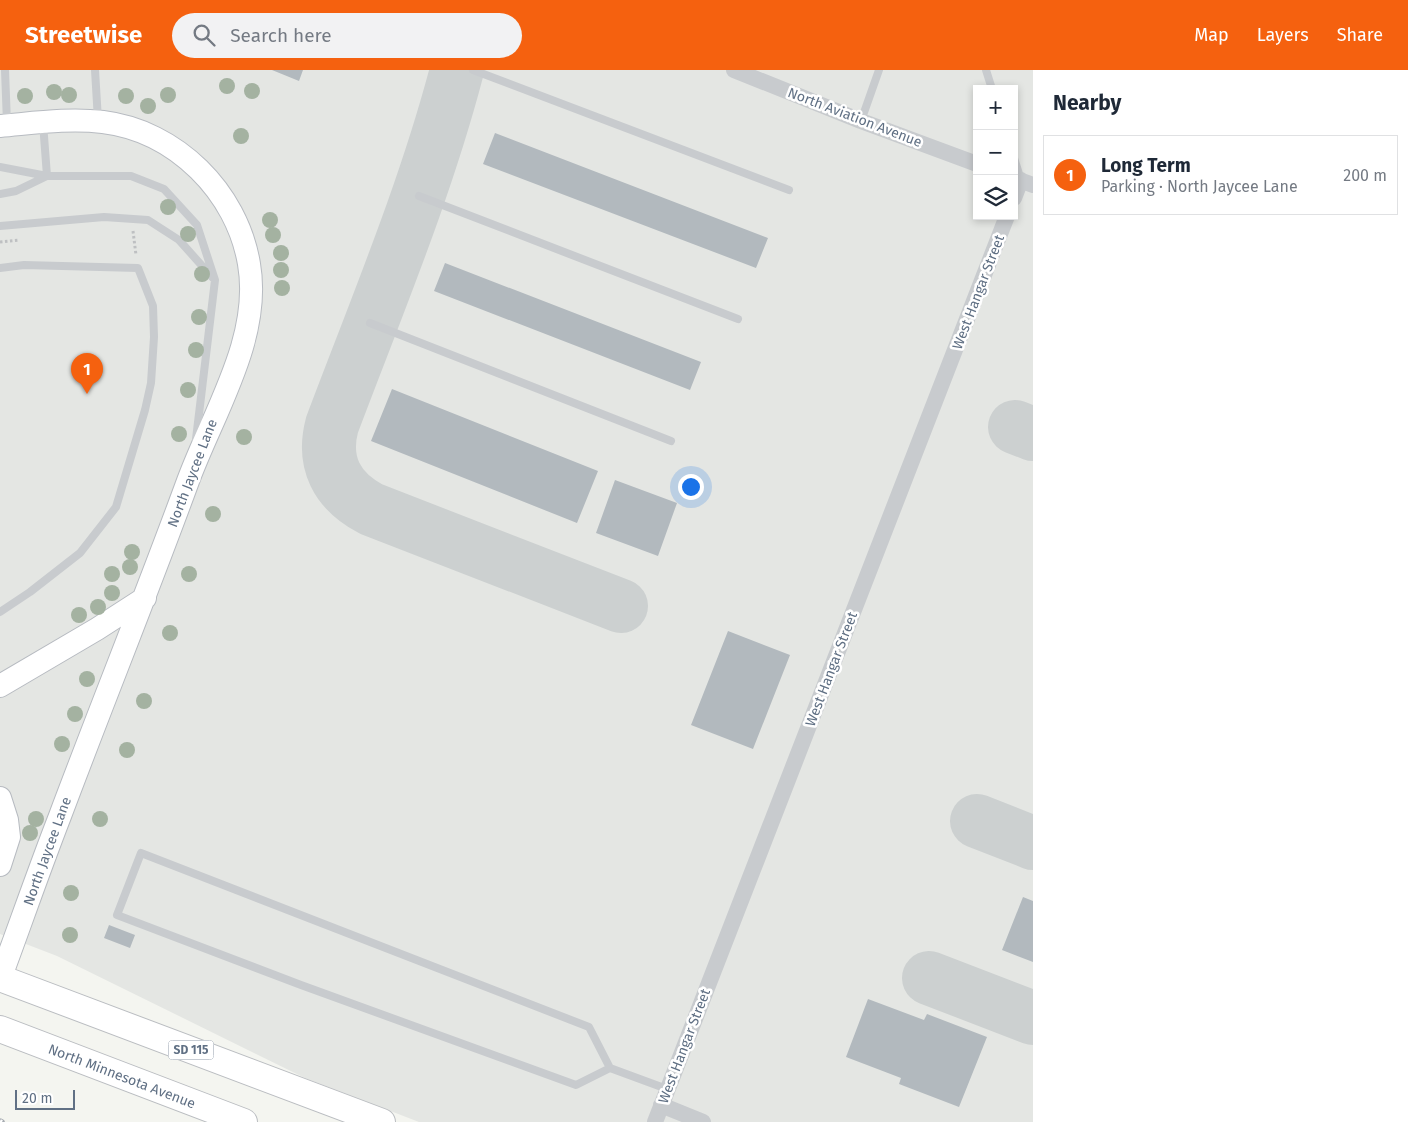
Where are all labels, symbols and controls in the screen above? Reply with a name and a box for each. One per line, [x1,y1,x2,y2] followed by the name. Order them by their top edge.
[172,13,522,58] search box
[25,21,142,49] text: Streetwise
[190,21,218,49] icon: search
[230,24,332,47] text: Search here
[1194,24,1229,46] text: Map
[1257,24,1309,46] text: Layers
[1337,24,1383,46] text: Share
[785,84,924,151] street label: North Aviation Avenue
[973,85,1018,220] map controls
[973,85,1018,130] button: +
[1053,90,1121,116] text: Nearby
[973,130,1018,175] button: −
[1101,154,1191,177] text: Long Term
[1066,166,1074,185] text: 1
[1343,166,1387,185] text: 200 m
[973,175,1018,220] button: layers
[1101,177,1298,196] text: Parking · North Jaycee Lane
[949,232,1008,352] street label: West Hangar Street
[71,353,103,394] pin: 1
[164,417,221,530] street label: North Jaycee Lane
[678,474,704,500] your location
[802,609,861,729] street label: West Hangar Street
[20,795,75,908] street label: North Jaycee Lane
[655,986,714,1106] street label: West Hangar Street
[46,1040,198,1112] street label: North Minnesota Avenue
[168,1040,214,1060] road number: SD 115
[15,1087,75,1110] scale bar
[22,1090,52,1107] text: 20 m

